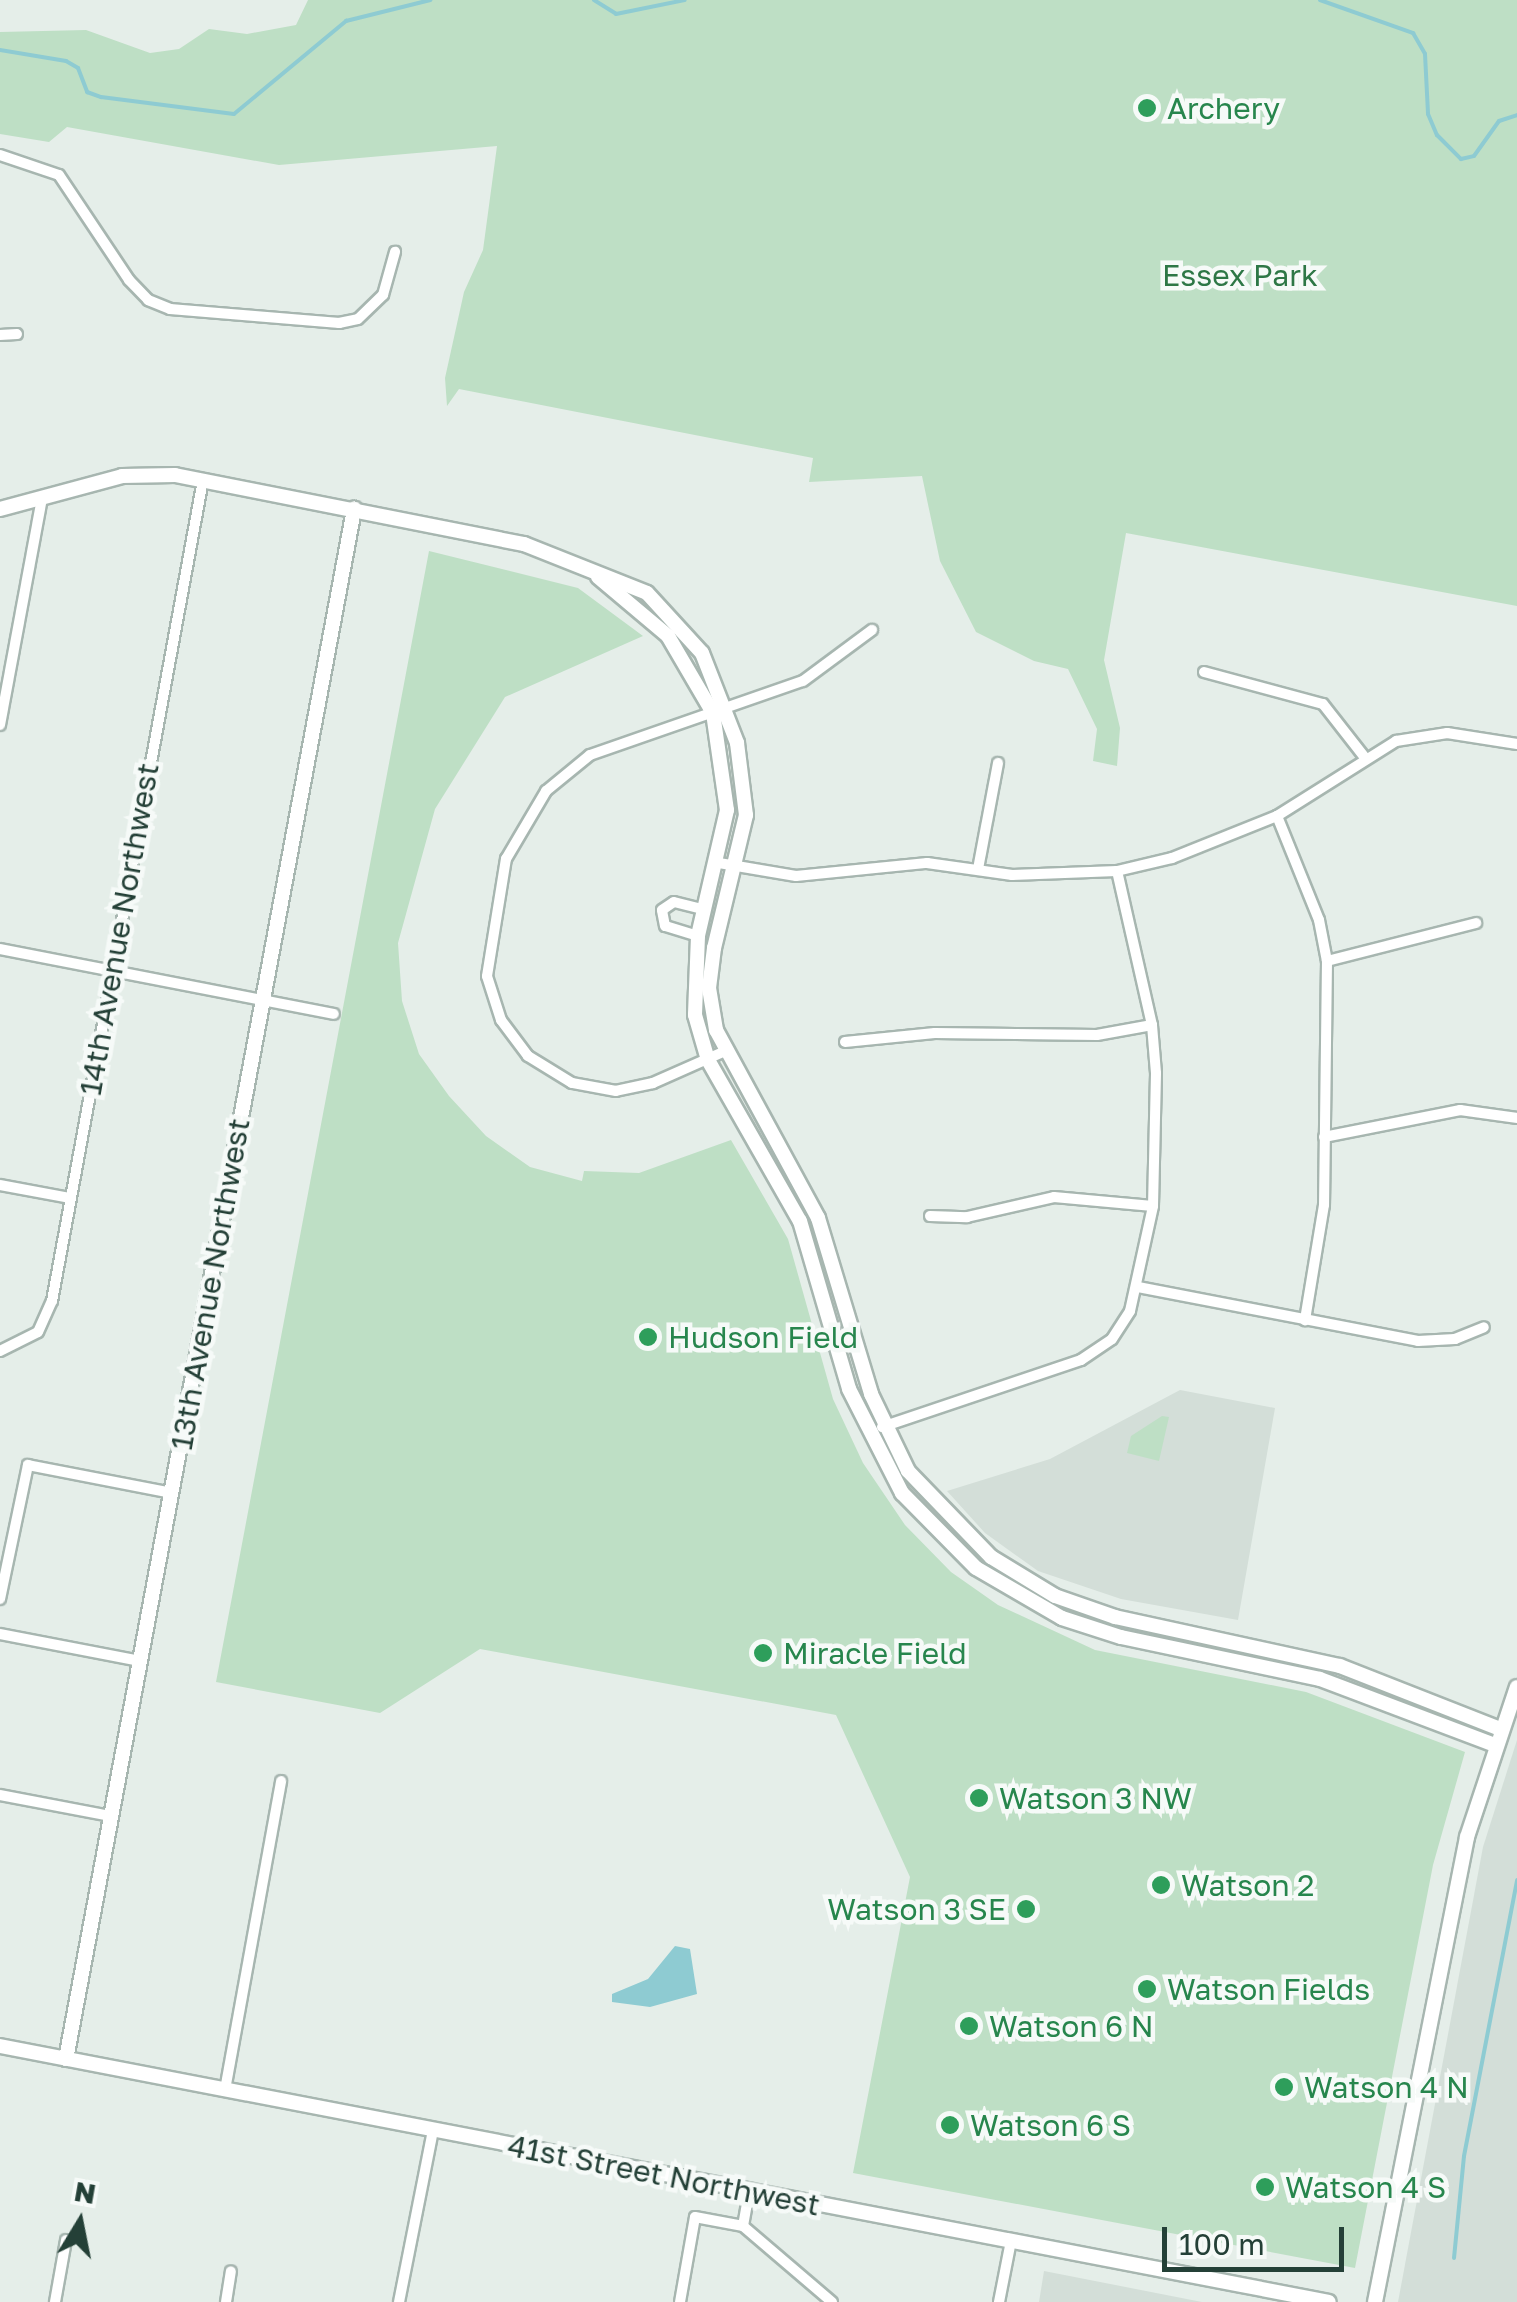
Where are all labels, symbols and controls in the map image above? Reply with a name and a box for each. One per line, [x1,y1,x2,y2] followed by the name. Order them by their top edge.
[1167,90,1280,126] place label: Archery
[1136,97,1158,119] marker: Archery
[1162,257,1318,293] park label: Essex Park
[72,760,166,1098] street label: 14th Avenue Northwest
[163,1115,257,1453] street label: 13th Avenue Northwest
[668,1319,858,1355] place label: Hudson Field
[637,1326,659,1348] marker: Hudson Field
[783,1635,967,1671] place label: Miracle Field
[752,1642,774,1664] marker: Miracle Field
[999,1780,1192,1816] place label: Watson 3 NW
[968,1787,990,1809] marker: Watson 3 NW
[1181,1867,1314,1903] place label: Watson 2
[1150,1874,1172,1896] marker: Watson 2
[827,1891,1006,1927] place label: Watson 3 SE
[1015,1898,1037,1920] marker: Watson 3 SE
[1167,1971,1370,2007] place label: Watson Fields
[1136,1978,1158,2000] marker: Watson Fields
[989,2008,1154,2044] place label: Watson 6 N
[958,2015,980,2037] marker: Watson 6 N
[1304,2069,1469,2105] place label: Watson 4 N
[1273,2076,1295,2098] marker: Watson 4 N
[970,2107,1131,2143] place label: Watson 6 S
[939,2114,961,2136] marker: Watson 6 S
[505,2127,823,2223] street label: 41st Street Northwest
[1285,2169,1446,2205] place label: Watson 4 S
[30,2172,130,2272] north arrow
[72,2174,99,2210] text: N
[1254,2176,1276,2198] marker: Watson 4 S
[1167,2207,1350,2269] scale bar
[1179,2226,1265,2262] text: 100 m

